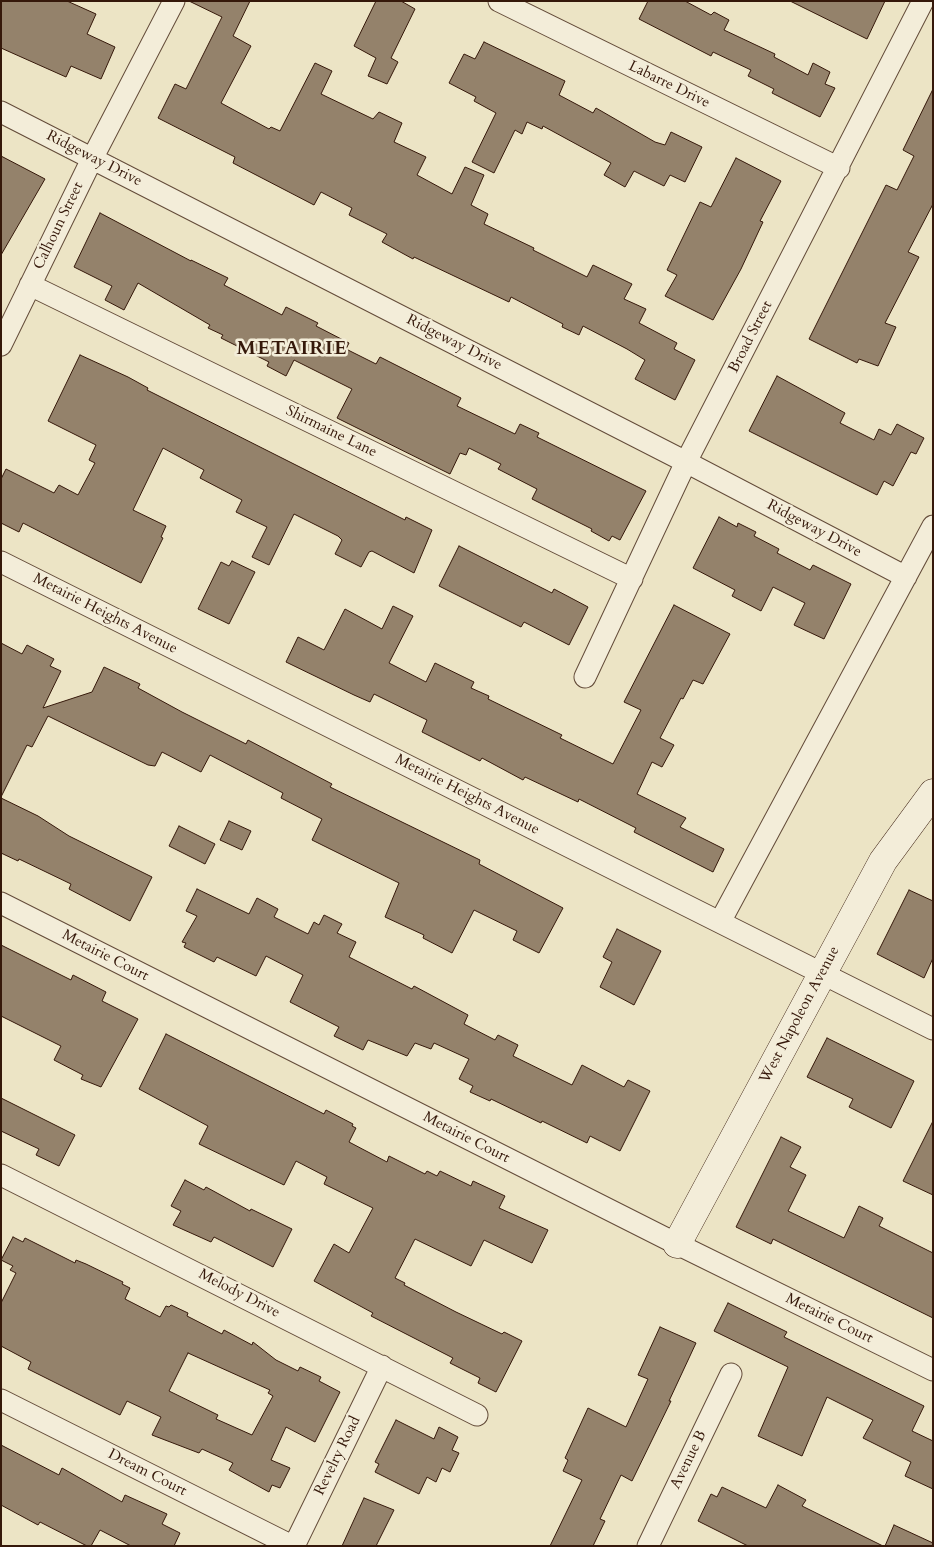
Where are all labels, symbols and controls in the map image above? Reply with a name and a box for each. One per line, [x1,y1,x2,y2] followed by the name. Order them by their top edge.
[625,58,713,112] street label: Labarre Drive
[43,127,145,191] street label: Ridgeway Drive
[30,179,88,273] street label: Calhoun Street
[725,298,777,376] street label: Broad Street
[403,311,505,375] street label: Ridgeway Drive
[236,337,348,361] district label: METAIRIE
[283,402,379,462] street label: Shirmaine Lane
[764,497,864,561] street label: Ridgeway Drive
[30,570,180,658] street label: Metairie Heights Avenue
[392,751,542,839] street label: Metairie Heights Avenue
[59,926,151,986] street label: Metairie Court
[756,943,844,1087] street label: West Napoleon Avenue
[420,1108,512,1168] street label: Metairie Court
[195,1266,283,1322] street label: Melody Drive
[782,1290,876,1348] street label: Metairie Court
[311,1413,365,1499] street label: Revelry Road
[667,1428,711,1492] street label: Avenue B
[105,1446,189,1500] street label: Dream Court

